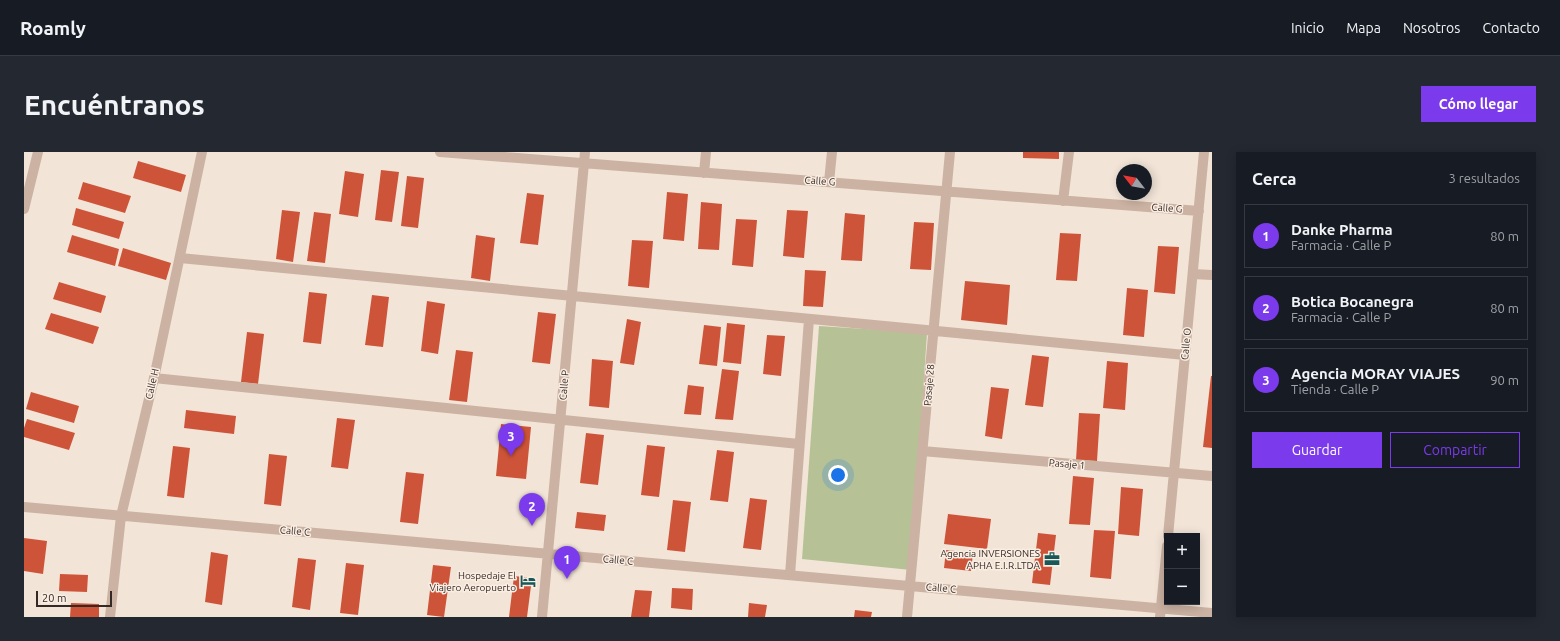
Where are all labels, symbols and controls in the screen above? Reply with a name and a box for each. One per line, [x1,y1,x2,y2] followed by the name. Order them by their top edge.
[20,17,86,39] text: Roamly
[1291,20,1324,36] text: Inicio
[1346,20,1381,36] text: Mapa
[1403,20,1460,36] text: Nosotros
[1482,20,1540,36] text: Contacto
[1421,86,1536,122] button: Cómo llegar
[24,89,205,120] text: Encuéntranos
[1116,164,1152,200] north arrow
[1252,169,1297,188] text: Cerca
[1449,171,1520,185] text: 3 resultados
[804,174,836,188] street label: Calle G
[1151,201,1183,215] street label: Calle G
[1291,221,1393,238] text: Danke Pharma
[1262,229,1270,243] text: 1
[1490,229,1519,243] text: 80 m
[1291,238,1391,252] text: Farmacia · Calle P
[1291,293,1414,310] text: Botica Bocanegra
[1262,301,1270,315] text: 2
[1490,301,1519,315] text: 80 m
[1291,310,1391,324] text: Farmacia · Calle P
[1179,327,1193,360] street label: Calle O
[922,363,936,406] street label: Pasaje 28
[1291,365,1460,382] text: Agencia MORAY VIAJES
[143,367,161,400] street label: Calle H
[557,369,571,401] street label: Calle P
[1262,373,1270,387] text: 3
[1490,373,1519,387] text: 90 m
[1291,382,1379,396] text: Tienda · Calle P
[498,423,524,456] pin: 3
[1252,432,1382,468] button: Guardar
[1390,432,1520,468] button: Compartir
[1048,457,1086,471] street label: Pasaje 1
[828,465,848,485] your location
[519,493,545,526] pin: 2
[279,524,311,538] street label: Calle C
[1164,533,1200,605] map controls
[1164,533,1200,569] button: +
[554,546,580,579] pin: 1
[941,548,1040,571] place label: Agencia INVERSIONES APHA E.I.R.LTDA
[1043,550,1061,568] office icon: Agencia INVERSIONES APHA E.I.R.LTDA
[602,553,634,567] street label: Calle C
[1164,569,1200,605] button: −
[430,570,516,593] place label: Hospedaje El Viajero Aeropuerto
[519,572,537,590] hotel icon: Hospedaje El Viajero Aeropuerto
[925,581,957,595] street label: Calle C
[36,589,112,608] scale bar
[42,592,66,604] text: 20 m

